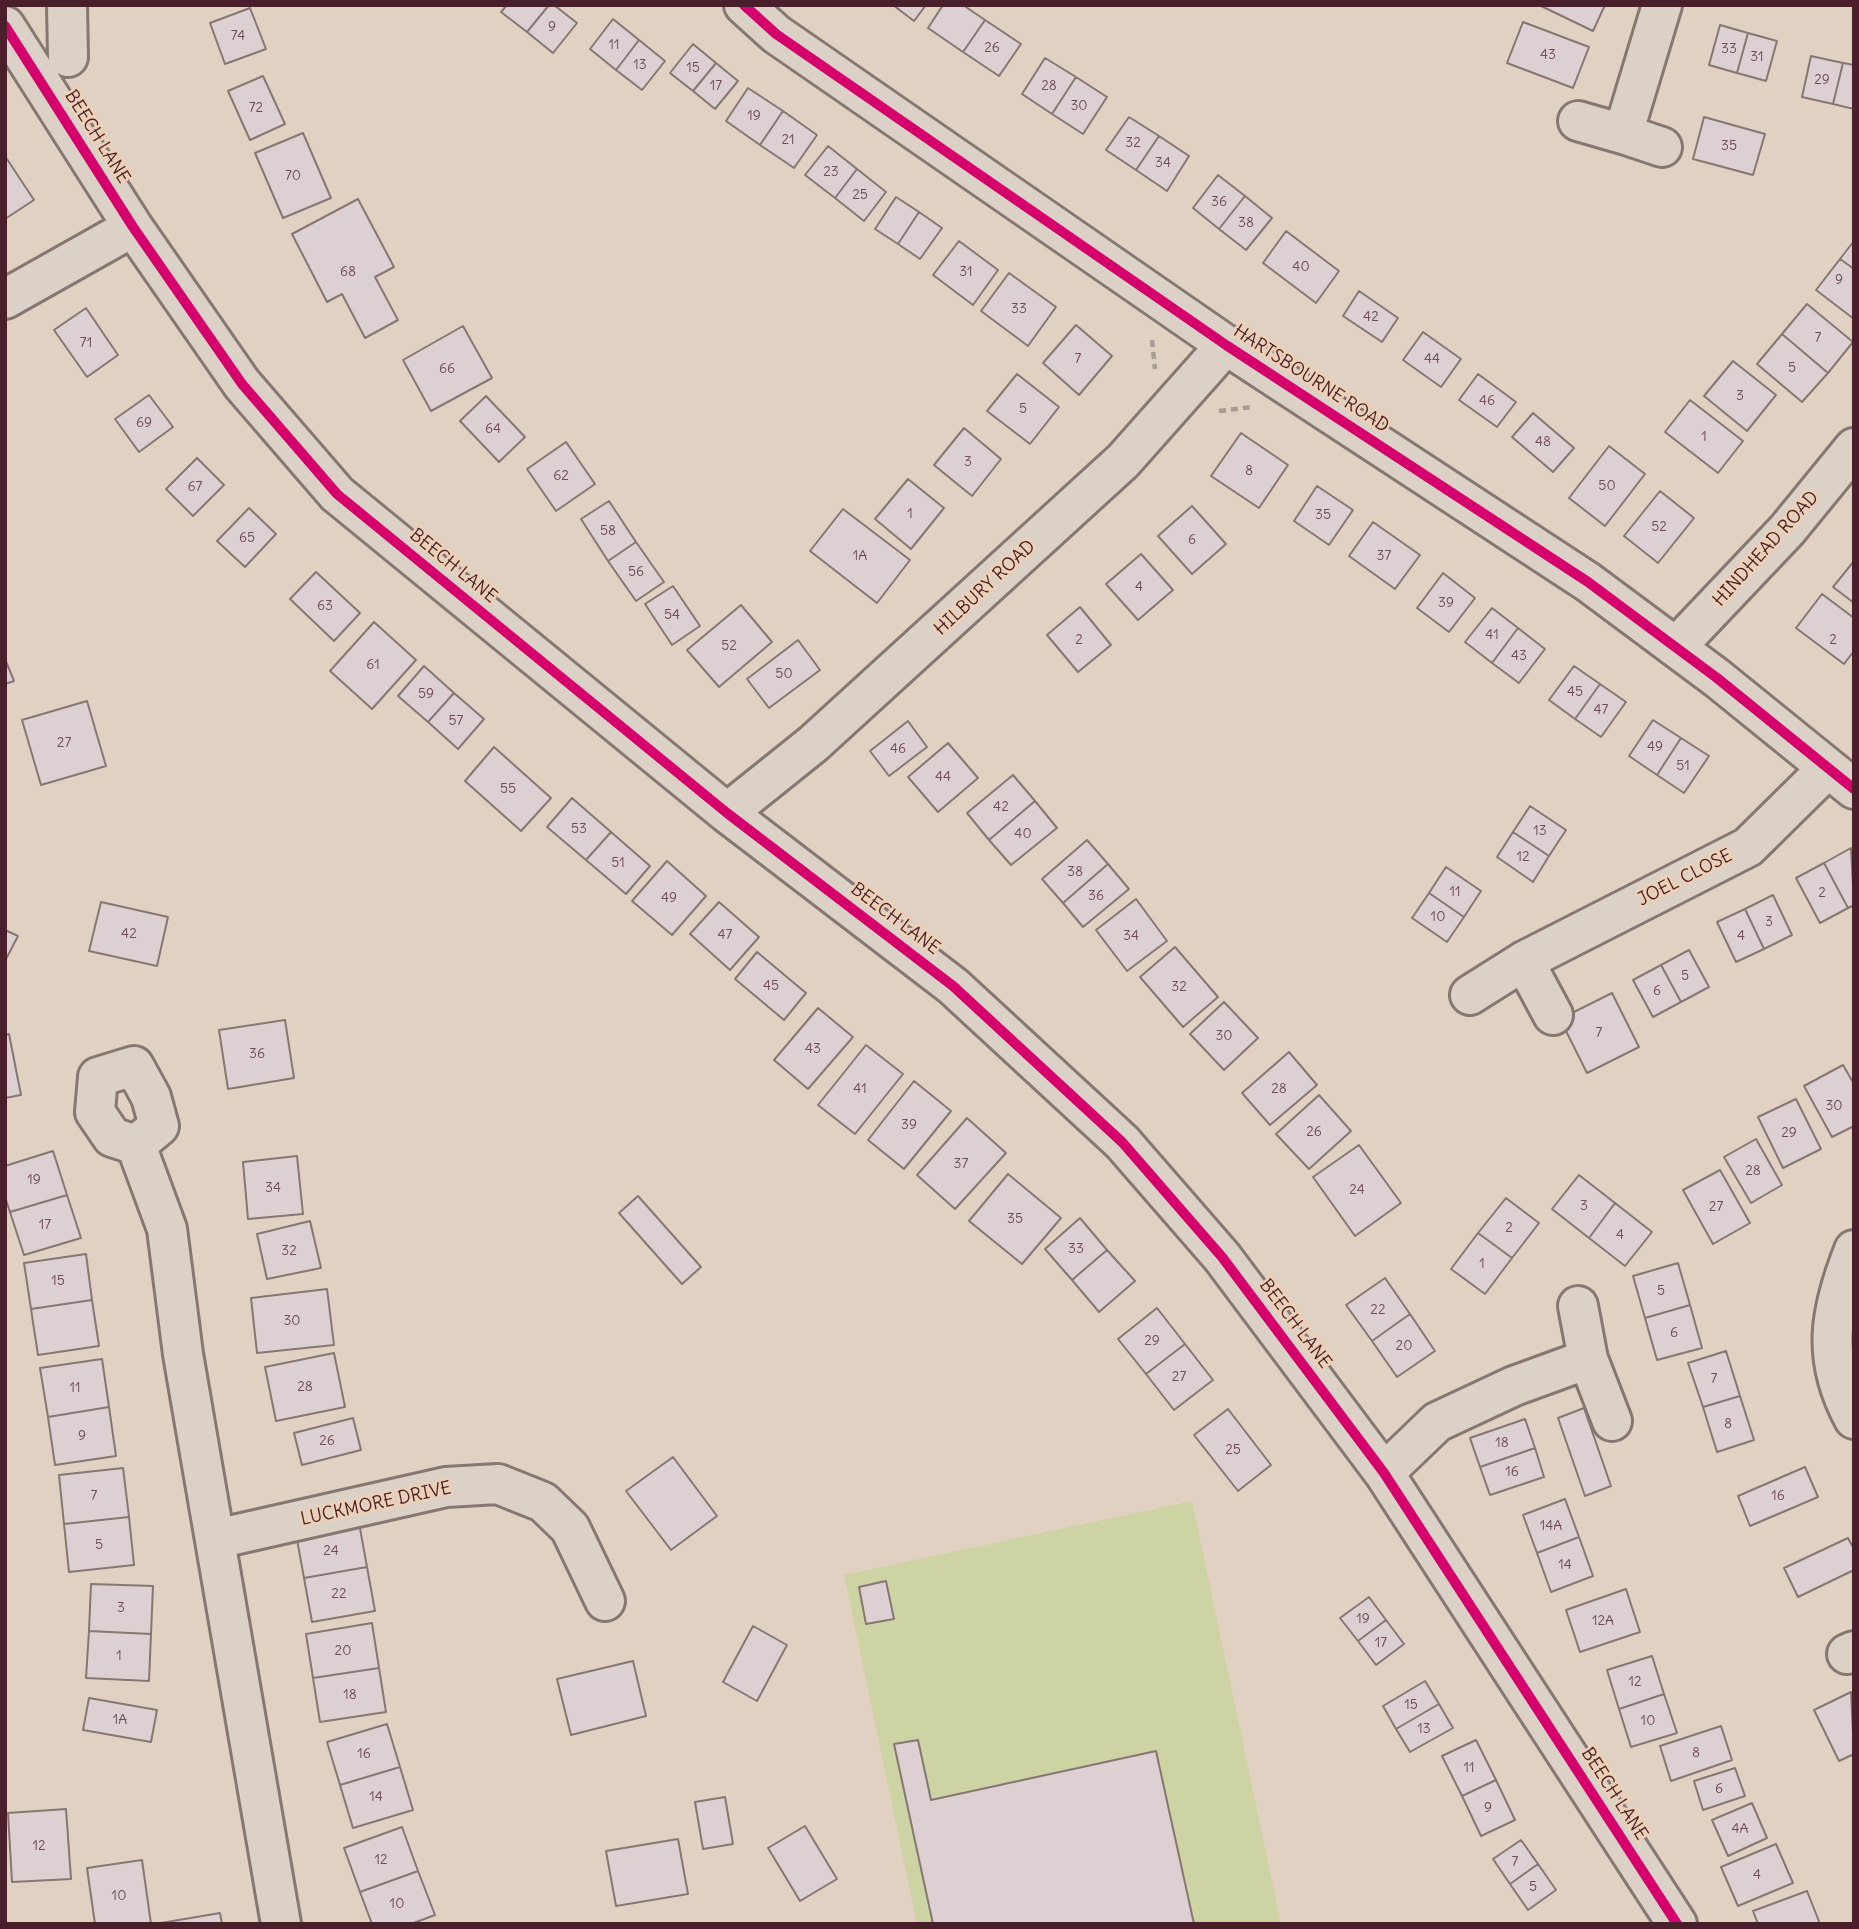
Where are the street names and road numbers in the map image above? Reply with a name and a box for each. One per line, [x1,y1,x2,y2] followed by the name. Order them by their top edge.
[60,86,134,188] street label: BEECH LANE
[1229,321,1393,437] street label: HARTSBOURNE ROAD
[1709,487,1823,611] street label: HINDHEAD ROAD
[405,524,501,608] street label: BEECH LANE
[930,536,1040,640] street label: HILBURY ROAD
[1634,845,1736,911] street label: JOEL CLOSE
[846,879,944,959] street label: BEECH LANE
[1255,1275,1335,1373] street label: BEECH LANE
[299,1477,453,1531] street label: LUCKMORE DRIVE
[1576,1744,1652,1844] street label: BEECH LANE

